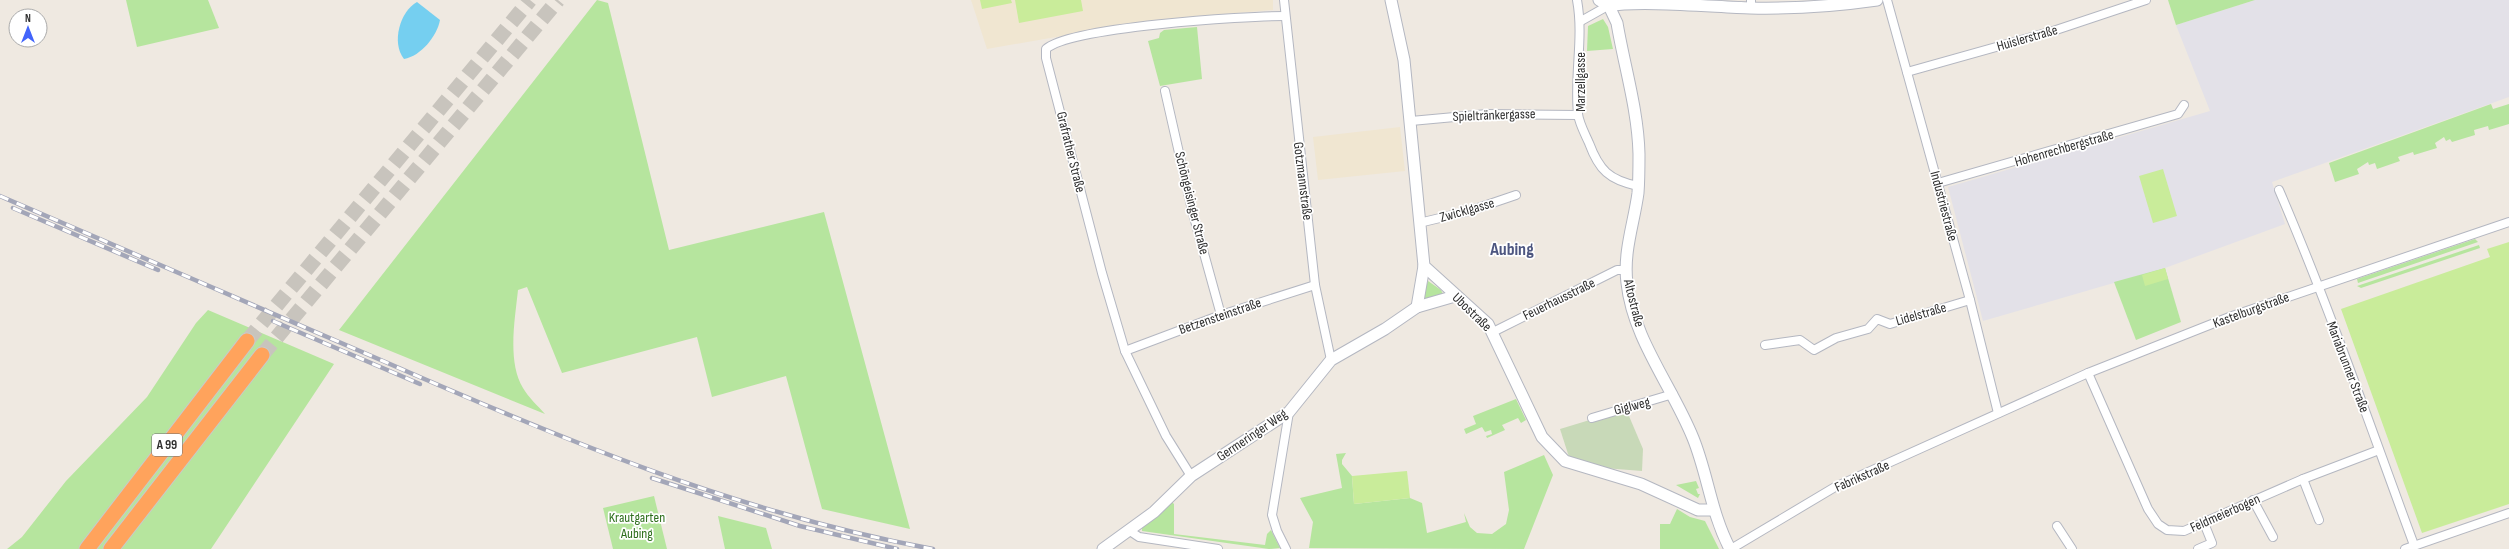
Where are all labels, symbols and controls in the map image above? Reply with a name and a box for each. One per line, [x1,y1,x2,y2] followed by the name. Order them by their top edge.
[8,8,48,48] north arrow
[25,12,31,25] text: N
[1995,21,2059,55] street label: Huislerstraße
[1572,52,1589,112] street label: Marzellgasse
[1452,105,1536,125] street label: Spieltränkergasse
[1053,110,1089,194] street label: Grafrather Straße
[2013,126,2115,170] street label: Hohenrechbergstraße
[1290,141,1316,221] street label: Gotzmannstraße
[1171,150,1213,256] street label: Schöngeisinger Straße
[1926,169,1962,243] street label: Industriestraße
[1438,194,1496,226] street label: Zwicklgasse
[1489,239,1534,260] district label: Aubing
[1520,274,1598,324] street label: Feuerhausstraße
[1620,276,1648,329] street label: Altostraße
[2211,288,2291,332] street label: Kastelburgstraße
[1449,289,1495,335] street label: Ubostraße
[1177,294,1263,338] street label: Betzensteinstraße
[1894,299,1948,329] street label: Lidelstraße
[2323,319,2373,415] street label: Mariabrunner Straße
[1612,393,1652,419] street label: Giglweg
[1214,405,1291,465] street label: Germeringer Weg
[152,434,182,456] road number: A 99
[1832,456,1892,496] street label: Fabrikstraße
[2187,490,2263,536] street label: Feldmeierbogen
[609,509,665,542] park label: Krautgarten Aubing

